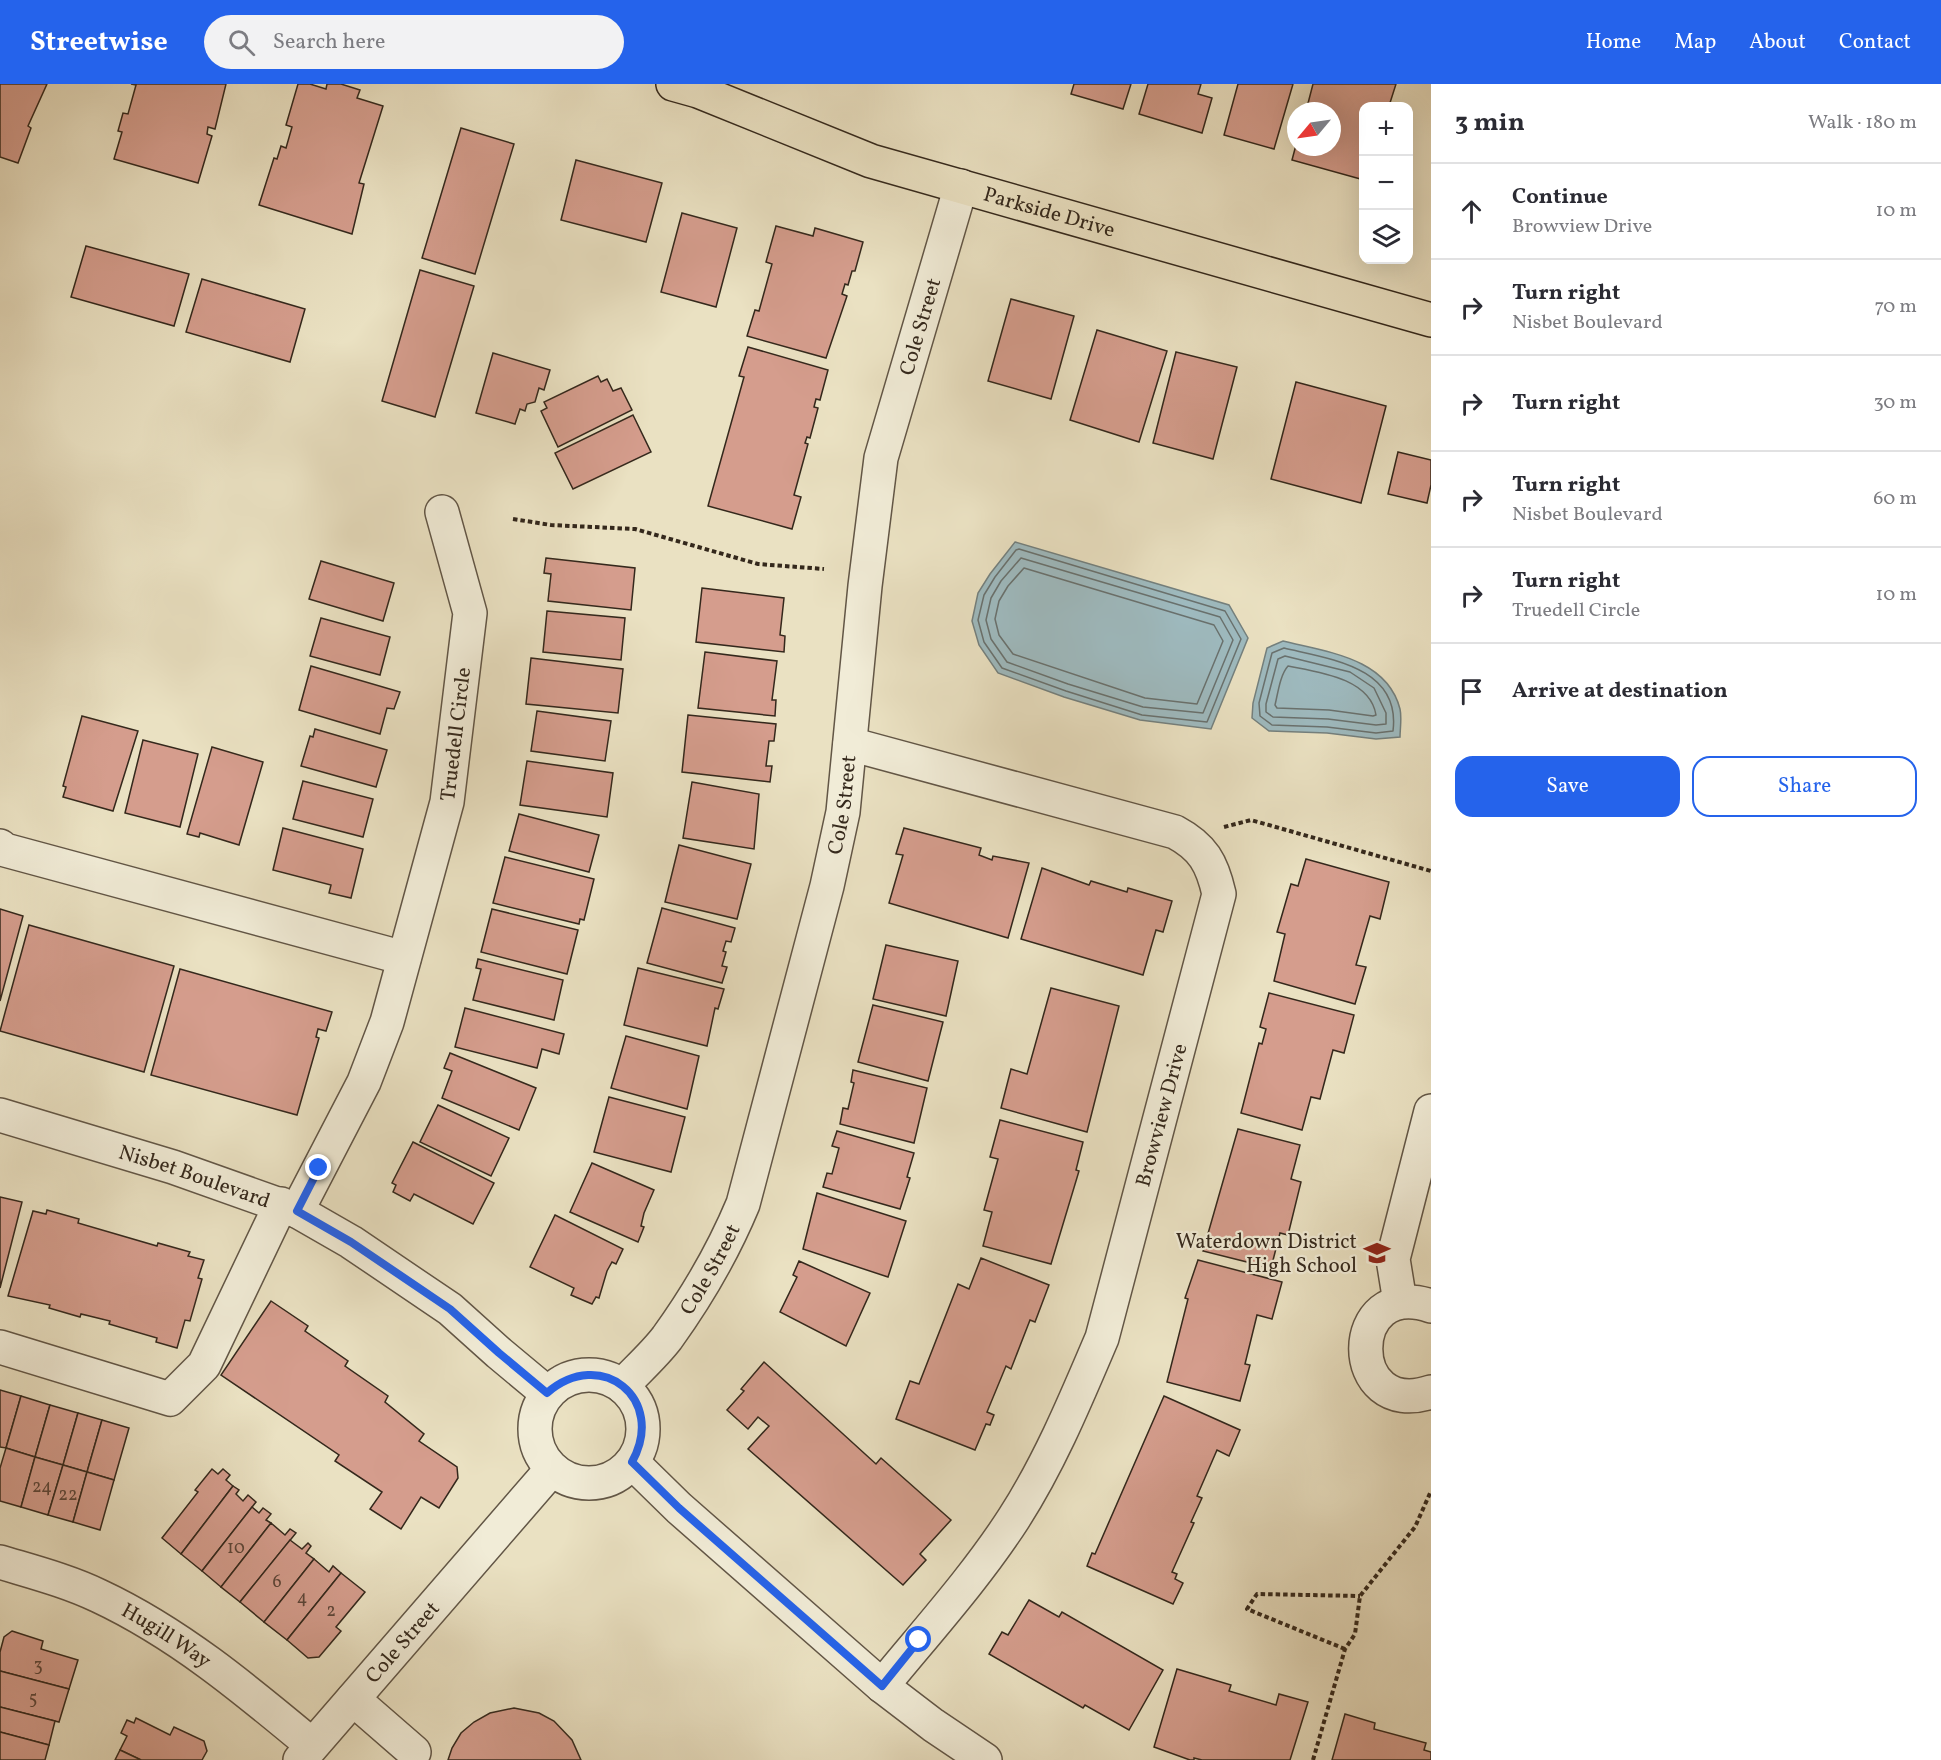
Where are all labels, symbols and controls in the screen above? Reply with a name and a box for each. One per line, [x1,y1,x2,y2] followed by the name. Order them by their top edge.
[204,15,624,69] search box
[30,23,168,62] text: Streetwise
[225,26,258,59] icon: search
[273,27,385,58] text: Search here
[1586,28,1641,57] text: Home
[1674,28,1716,57] text: Map
[1749,28,1806,57] text: About
[1839,28,1911,57] text: Contact
[1287,102,1341,156] north arrow
[1359,102,1413,264] map controls
[1359,102,1413,156] button: +
[1455,105,1525,141] text: 3 min
[1808,109,1917,137] text: Walk · 180 m
[1359,156,1413,210] button: −
[980,181,1118,246] street label: Parkside Drive
[1512,182,1608,213] text: Continue
[1455,195,1488,228] icon: ahead
[1876,197,1917,225] text: 10 m
[1359,210,1413,264] button: layers
[1512,213,1652,241] text: Browview Drive
[893,275,949,379] street label: Cole Street
[1512,278,1620,309] text: Turn right
[1455,291,1488,324] icon: right
[1874,293,1917,321] text: 70 m
[1512,309,1663,337] text: Nisbet Boulevard
[1455,387,1488,420] icon: right
[1512,388,1620,419] text: Turn right
[1873,389,1917,417] text: 30 m
[1512,470,1620,501] text: Turn right
[1455,483,1488,516] icon: right
[1873,485,1917,513] text: 60 m
[1512,501,1663,529] text: Nisbet Boulevard
[1512,566,1620,597] text: Turn right
[1455,579,1488,612] icon: right
[1876,581,1917,609] text: 10 m
[1512,597,1640,625] text: Truedell Circle
[434,666,479,803] street label: Truedell Circle
[1455,675,1488,708] icon: arrive
[1512,676,1728,707] text: Arrive at destination
[821,754,864,857] street label: Cole Street
[1455,756,1680,817] button: Save
[1692,756,1917,817] button: Share
[1129,1040,1196,1190] street label: Browview Drive
[115,1138,274,1216] street label: Nisbet Boulevard
[305,1154,331,1180] route end
[674,1220,748,1321] street label: Cole Street
[1176,1228,1357,1281] place label: Waterdown District High School
[1362,1238,1392,1268] school or university icon: Waterdown District High School
[32,1475,52,1500] house number: 24
[58,1483,78,1508] house number: 22
[227,1536,245,1561] house number: 10
[272,1570,282,1595] house number: 6
[297,1586,307,1611] house number: 4
[359,1596,447,1690] street label: Cole Street
[116,1597,217,1676] street label: Hugill Way
[326,1599,336,1624] house number: 2
[905,1626,931,1652] route start
[33,1654,43,1679] house number: 3
[29,1687,37,1712] house number: 5

